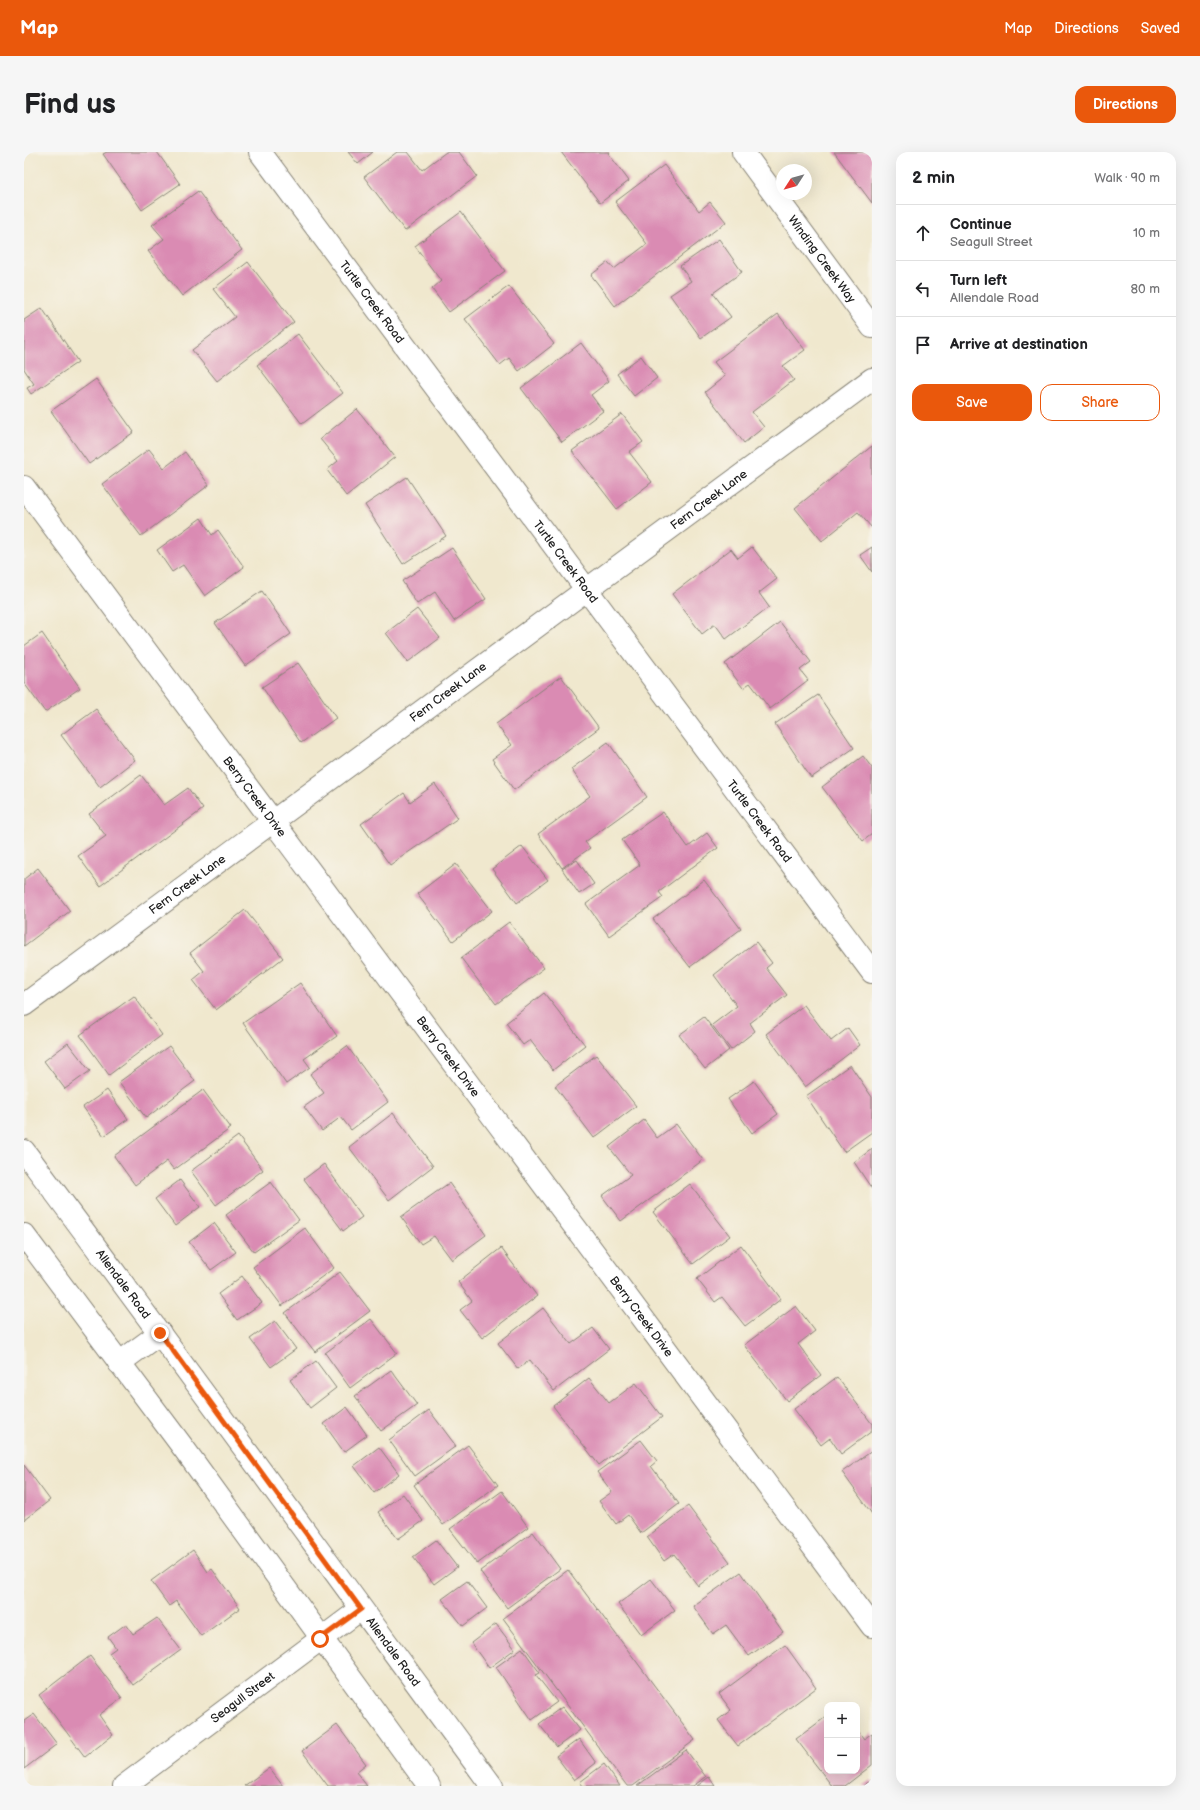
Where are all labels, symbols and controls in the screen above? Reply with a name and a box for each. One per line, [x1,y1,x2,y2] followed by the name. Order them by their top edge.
[20,17,58,40] text: Map
[1004,20,1032,37] text: Map
[1054,20,1119,37] text: Directions
[1141,20,1180,37] text: Saved
[1075,86,1176,123] button: Directions
[24,88,116,121] text: Find us
[776,164,812,200] north arrow
[912,168,955,188] text: 2 min
[1094,170,1160,186] text: Walk · 90 m
[784,213,859,306] street label: Winding Creek Way
[950,215,1012,234] text: Continue
[912,222,934,244] icon: ahead
[1133,225,1160,241] text: 10 m
[950,234,1032,250] text: Seagull Street
[336,258,407,346] street label: Turtle Creek Road
[950,271,1007,290] text: Turn left
[912,278,934,300] icon: left
[1131,281,1160,297] text: 80 m
[950,290,1039,306] text: Allendale Road
[912,334,934,356] icon: arrive
[950,335,1088,354] text: Arrive at destination
[912,384,1032,421] button: Save
[1040,384,1160,421] button: Share
[668,467,750,533] street label: Fern Creek Lane
[530,518,601,606] street label: Turtle Creek Road
[407,659,490,726] street label: Fern Creek Lane
[219,754,289,840] street label: Berry Creek Drive
[723,777,795,866] street label: Turtle Creek Road
[146,852,229,918] street label: Fern Creek Lane
[413,1013,483,1100] street label: Berry Creek Drive
[92,1247,153,1322] street label: Allendale Road
[606,1273,676,1360] street label: Berry Creek Drive
[151,1324,169,1342] route end
[362,1614,423,1690] street label: Allendale Road
[311,1630,329,1648] route start
[208,1669,278,1727] street label: Seagull Street
[824,1702,860,1774] map controls
[824,1702,860,1738] button: +
[824,1738,860,1774] button: −

